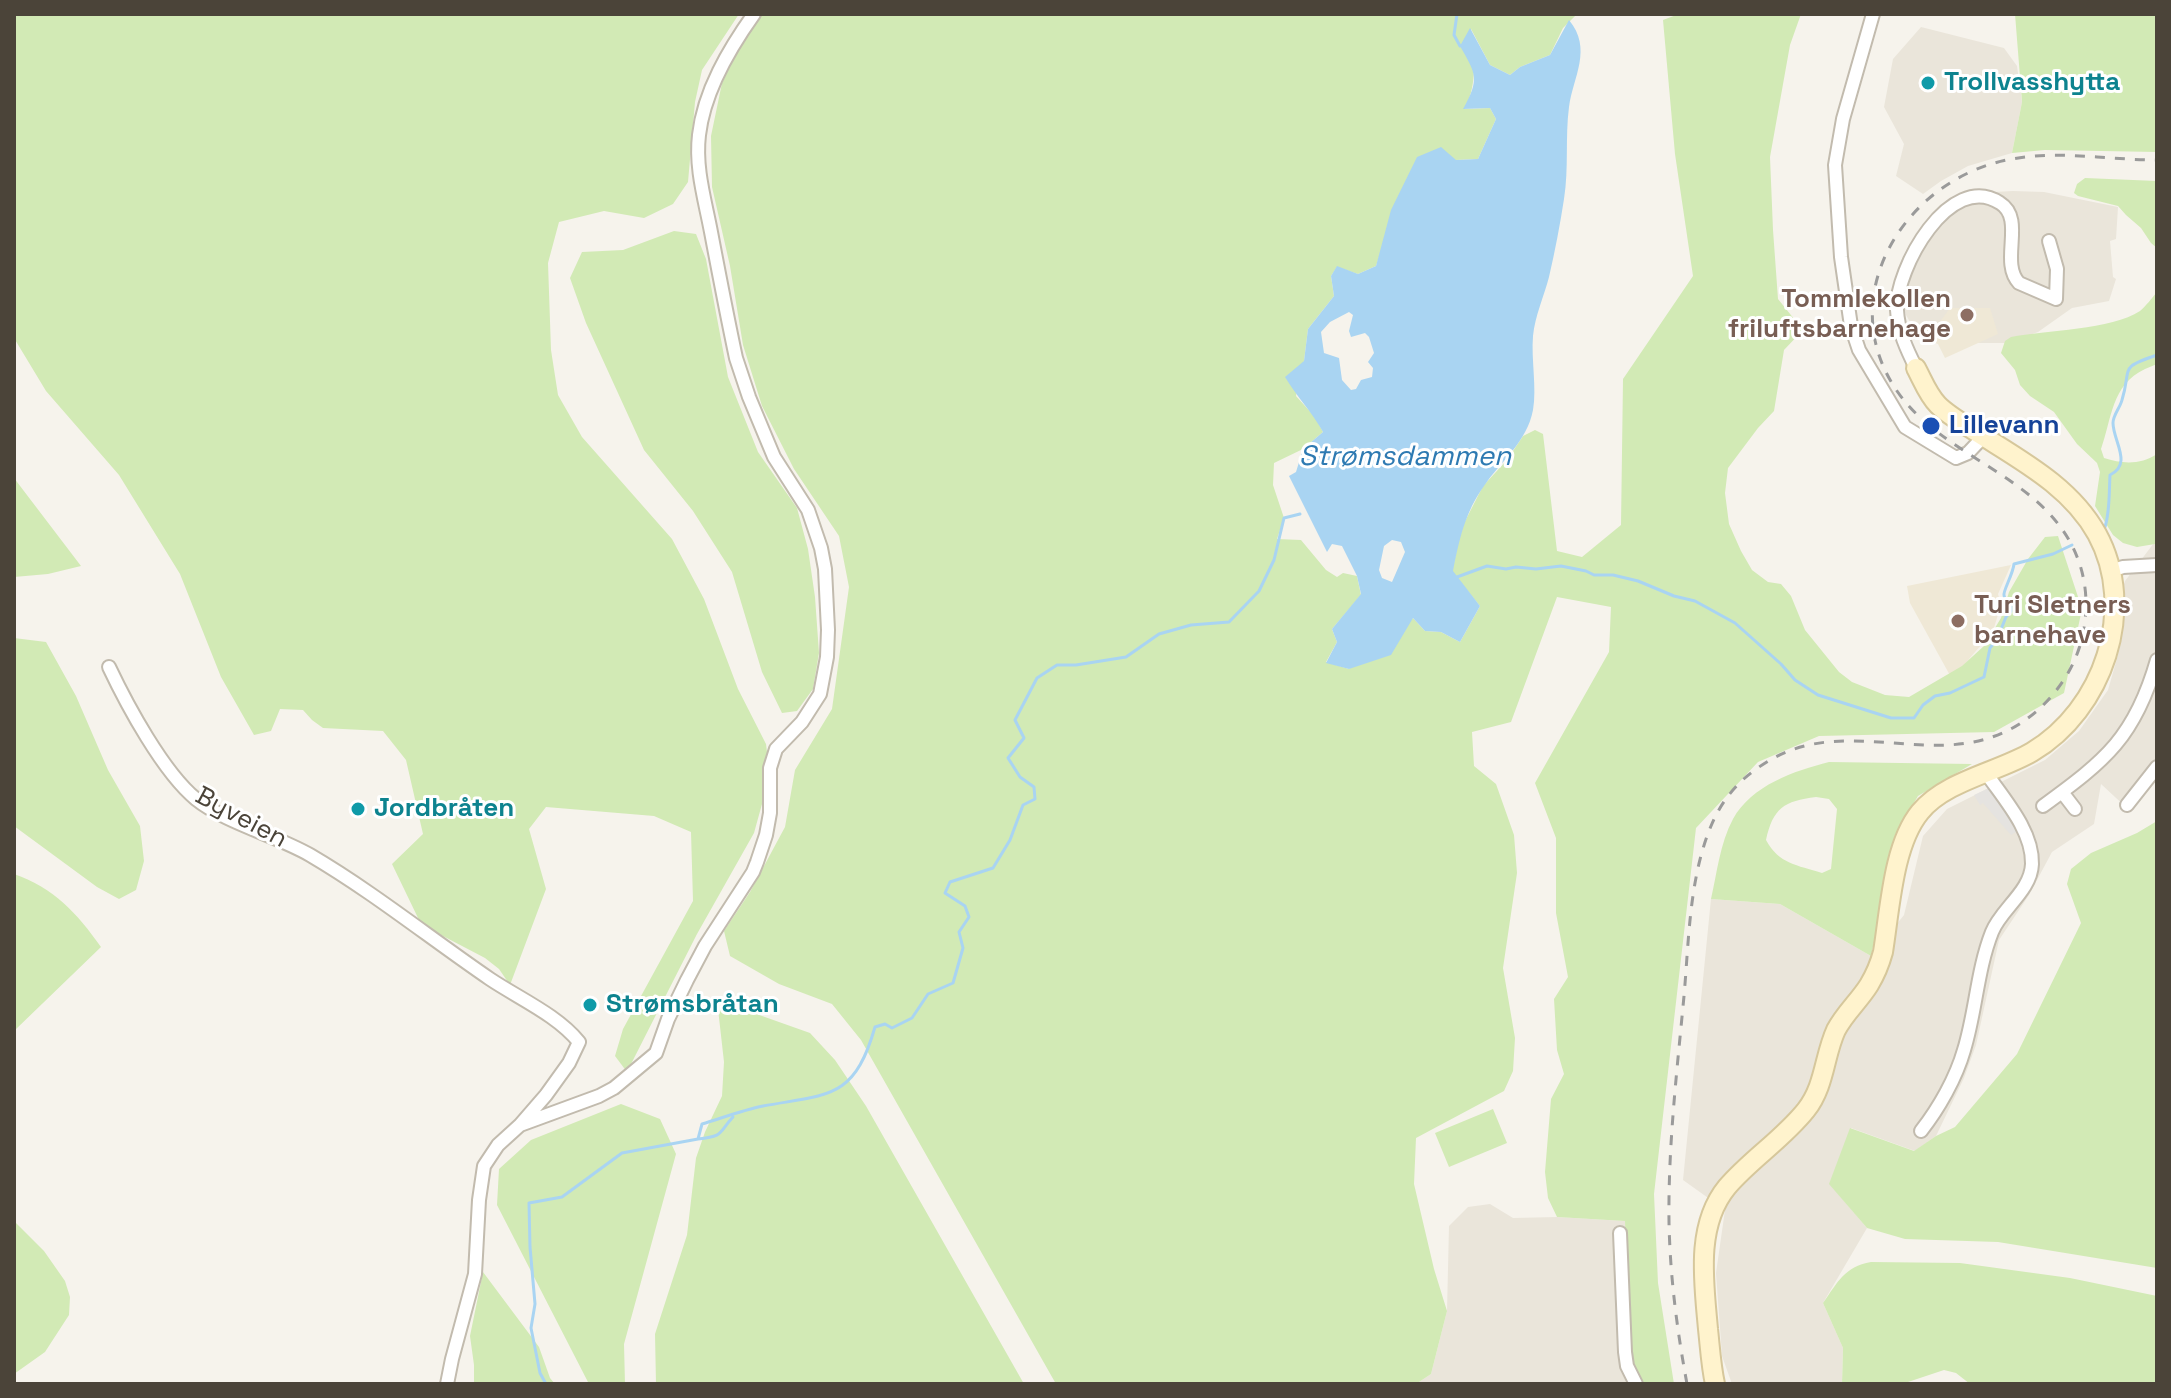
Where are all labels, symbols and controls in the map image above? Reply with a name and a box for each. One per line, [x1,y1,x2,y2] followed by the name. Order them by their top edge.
[1944,67,2120,99] place label: Trollvasshytta
[1919,74,1937,92] marker: Trollvasshytta
[1728,284,1951,346] place label: Tommlekollen friluftsbarnehage
[1958,306,1976,324] marker: Tommlekollen friluftsbarnehage
[1949,410,2059,442] place label: Lillevann
[1920,415,1942,437] marker: Lillevann
[1299,440,1511,474] water label: Strømsdammen
[1974,590,2131,652] place label: Turi Sletners barnehave
[1949,612,1967,630] marker: Turi Sletners barnehave
[190,781,292,855] street label: Byveien
[374,793,514,825] place label: Jordbråten
[349,800,367,818] marker: Jordbråten
[606,989,779,1021] place label: Strømsbråtan
[581,996,599,1014] marker: Strømsbråtan

